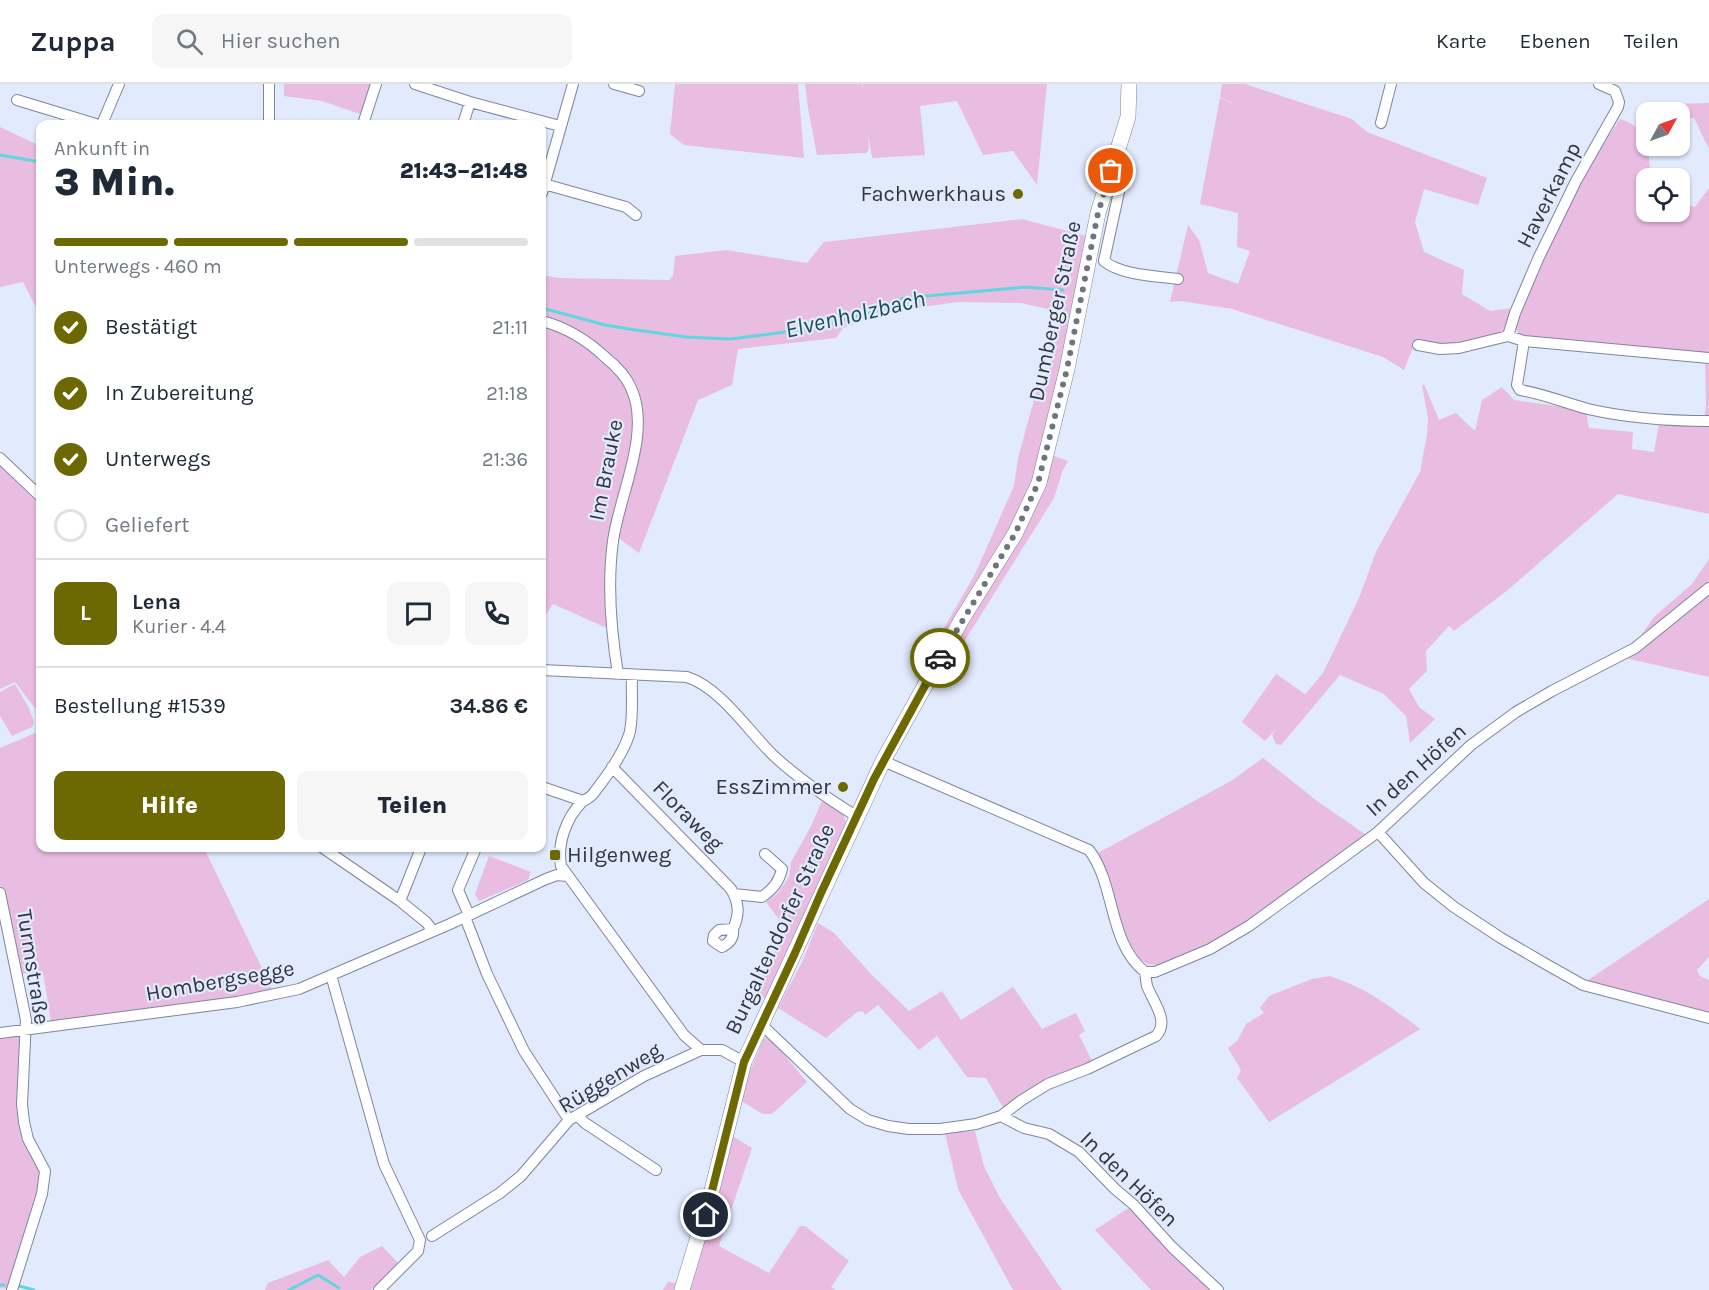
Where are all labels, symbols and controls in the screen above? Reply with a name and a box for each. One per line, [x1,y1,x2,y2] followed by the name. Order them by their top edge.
[152,14,572,68] search box
[30,25,116,58] text: Zuppa
[173,25,206,58] icon: search
[221,28,341,54] text: Hier suchen
[1436,29,1487,53] text: Karte
[1520,29,1591,53] text: Ebenen
[1624,29,1679,53] text: Teilen
[1636,102,1690,156] north arrow
[1636,102,1690,222] map controls
[54,137,150,160] text: Ankunft in
[1511,138,1587,252] street label: Haverkamp
[1085,145,1136,196] pin
[1094,154,1127,187] icon: bag
[400,158,528,184] text: 21:43–21:48
[54,159,174,205] text: 3 Min.
[1636,168,1690,222] button: locate
[860,181,1006,207] place label: Fachwerkhaus
[1011,187,1025,201] marker: Fachwerkhaus
[1023,218,1087,404] street label: Dumberger Straße
[54,255,222,278] text: Unterwegs · 460 m
[782,284,928,344] water label: Elvenholzbach
[54,311,87,344] icon: check
[105,314,197,340] text: Bestätigt
[492,316,528,339] text: 21:11
[54,377,87,410] icon: check
[105,380,253,406] text: In Zubereitung
[486,382,528,405] text: 21:18
[583,417,629,523] street label: Im Brauke
[54,443,87,476] icon: check
[105,446,211,472] text: Unterwegs
[482,448,528,471] text: 21:36
[105,512,190,538] text: Geliefert
[387,582,450,645] button: chat
[465,582,528,645] button: phone
[132,589,181,615] text: Lena
[80,600,91,626] text: L
[132,615,226,638] text: Kurier · 4.4
[910,628,970,688] courier
[924,642,957,675] icon: car
[54,693,226,719] text: Bestellung #1539
[449,693,528,719] text: 34.86 €
[1360,718,1472,822] street label: In den Höfen
[54,771,285,840] button: Hilfe
[297,771,528,840] button: Teilen
[716,774,831,800] place label: EssZimmer
[647,775,729,857] street label: Floraweg
[836,780,850,794] marker: EssZimmer
[720,819,840,1039] street label: Burgaltendorfer Straße
[567,842,672,868] place label: Hilgenweg
[548,848,562,862] marker: Hilgenweg
[11,908,55,1026] street label: Turmstraße
[144,955,296,1007] street label: Hombergsegge
[554,1037,667,1119] street label: Rüggenweg
[1075,1126,1183,1232] street label: In den Höfen
[680,1189,731,1240] pin
[689,1198,722,1231] icon: home

